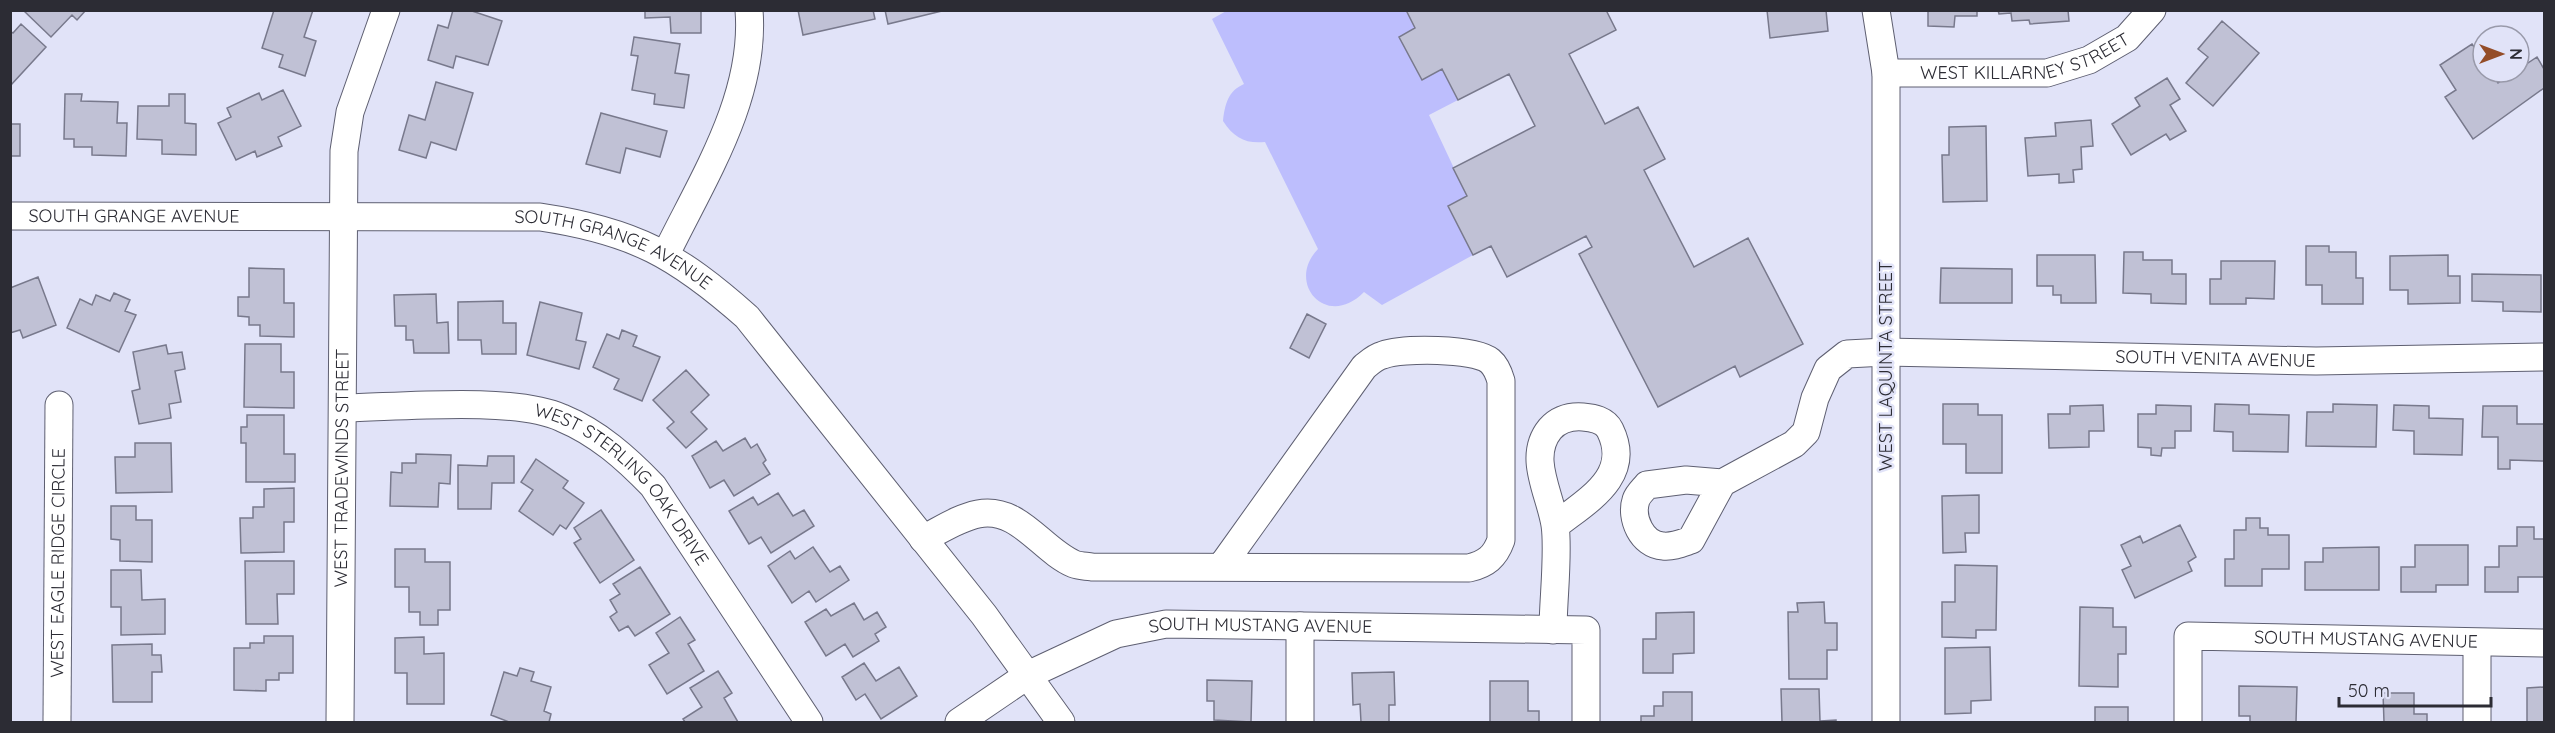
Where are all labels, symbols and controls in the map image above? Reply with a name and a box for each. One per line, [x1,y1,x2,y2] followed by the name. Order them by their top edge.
[2471,24,2531,84] north arrow
[1920,27,2134,84] street label: WEST KILLARNEY STREET
[2506,48,2526,60] text: N
[29,204,239,227] street label: SOUTH GRANGE AVENUE
[515,205,717,294] street label: SOUTH GRANGE AVENUE
[1874,261,1897,471] street label: WEST LAQUINTA STREET
[2115,345,2316,372] street label: SOUTH VENITA AVENUE
[329,348,354,587] street label: WEST TRADEWINDS STREET
[532,398,714,570] street label: WEST STERLING OAK DRIVE
[45,448,70,678] street label: WEST EAGLE RIDGE CIRCLE
[1147,611,1372,638] street label: SOUTH MUSTANG AVENUE
[2254,625,2478,653] street label: SOUTH MUSTANG AVENUE
[2339,670,2490,708] scale bar
[2348,679,2390,702] text: 50 m

